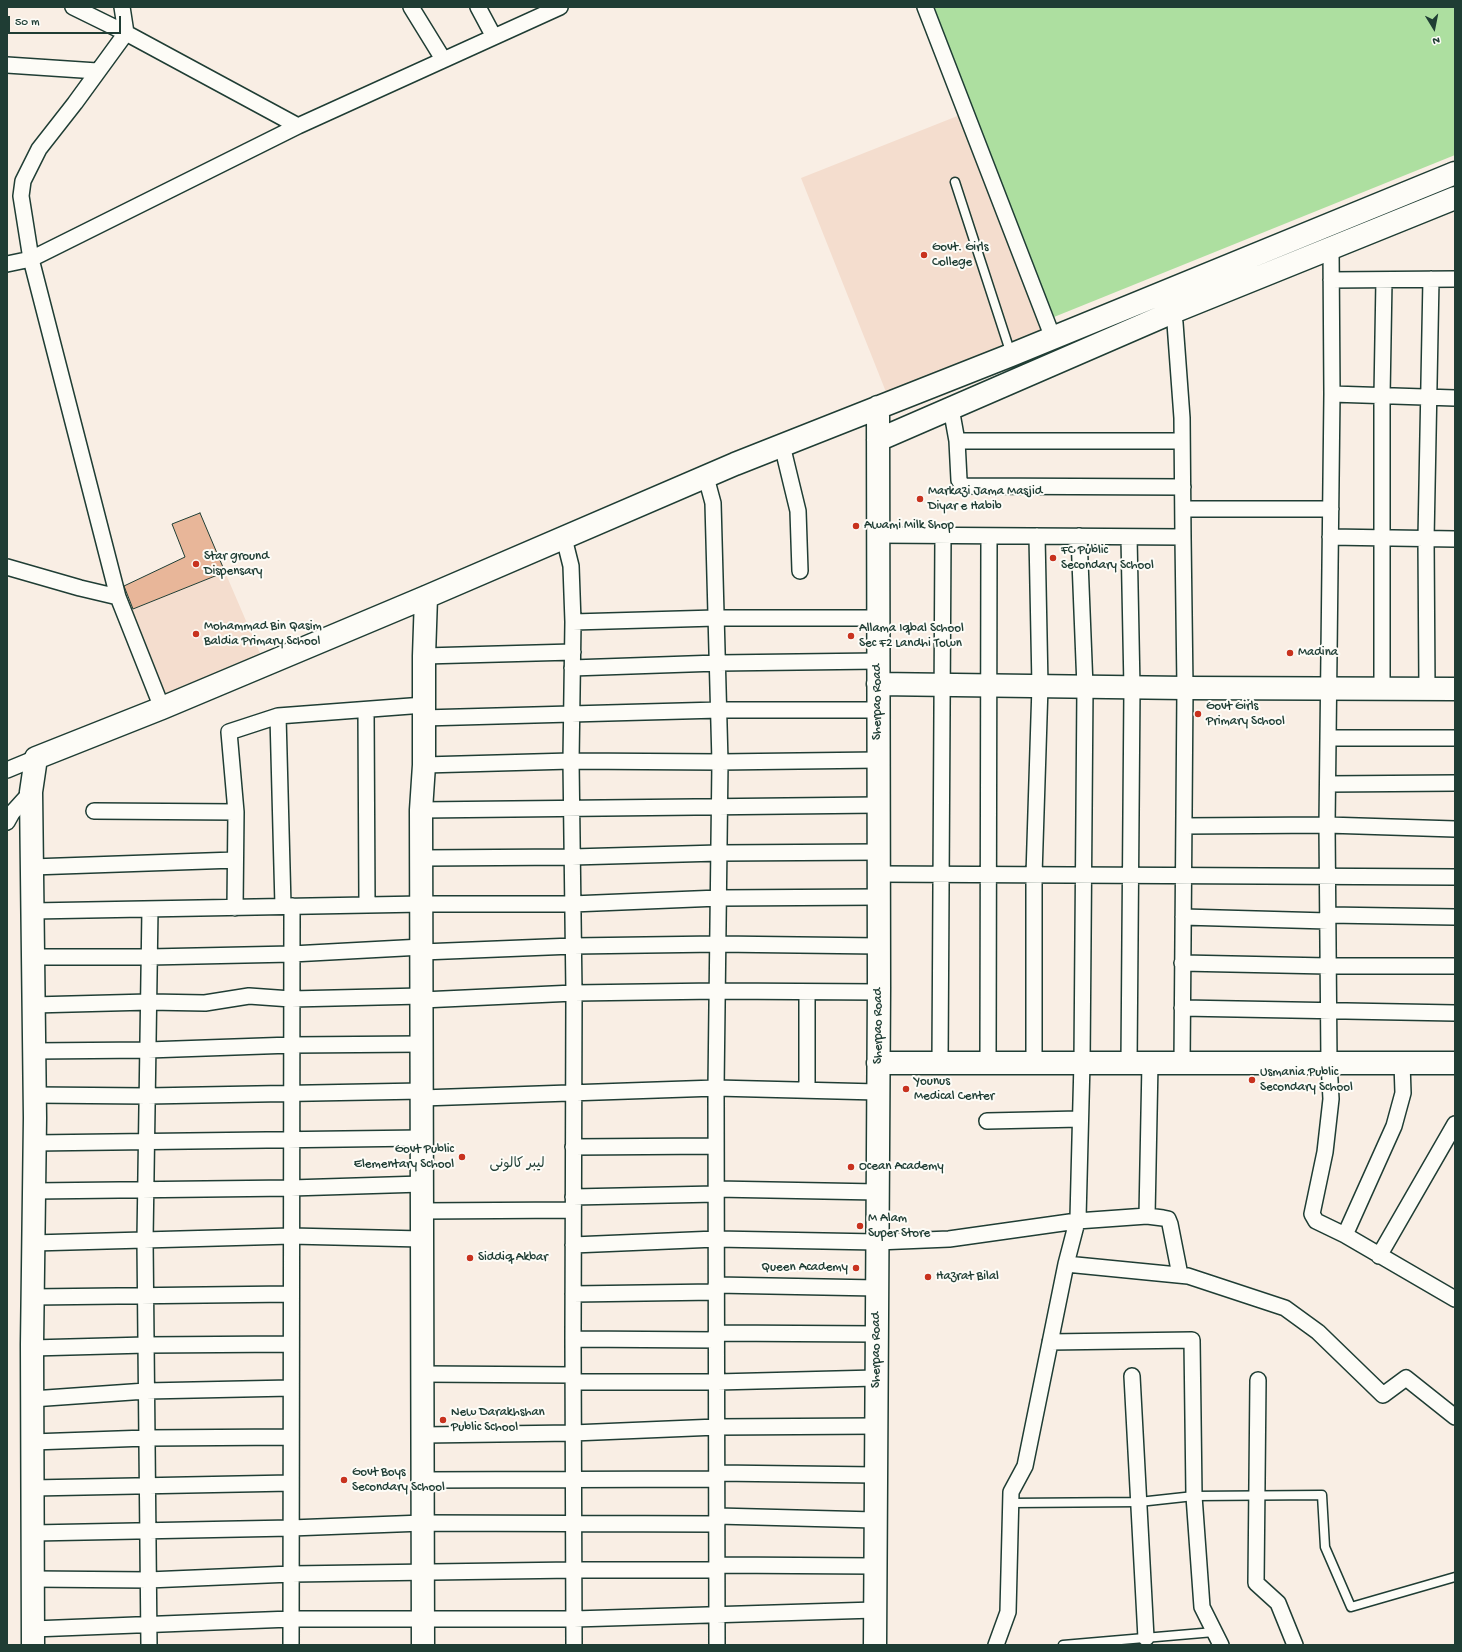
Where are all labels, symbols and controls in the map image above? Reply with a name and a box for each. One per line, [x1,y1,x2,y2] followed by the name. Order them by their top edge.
[10,8,123,34] scale bar
[1414,8,1454,48] north arrow
[15,16,40,30] text: 50 m
[1432,33,1441,46] text: N
[932,240,988,271] place label: Govt. Girls College
[919,250,929,260] marker: Govt. Girls College
[928,484,1042,515] place label: Markazi Jama Masjid Diyar e Habib
[915,494,925,504] marker: Markazi Jama Masjid Diyar e Habib
[864,518,954,534] place label: Awami Milk Shop
[851,521,861,531] marker: Awami Milk Shop
[1061,543,1154,574] place label: FC Public Secondary School
[204,549,269,580] place label: Star ground Dispensary
[1048,553,1058,563] marker: FC Public Secondary School
[191,559,201,569] marker: Star ground Dispensary
[204,619,322,650] place label: Mohammad Bin Qasim Baldia Primary School
[859,621,964,652] place label: Allama Iqbal School Sec F2 Landhi Town
[191,629,201,639] marker: Mohammad Bin Qasim Baldia Primary School
[846,631,856,641] marker: Allama Iqbal School Sec F2 Landhi Town
[1298,645,1338,661] place label: Madina
[1285,648,1295,658] marker: Madina
[870,664,886,740] street label: Sherpao Road
[1206,699,1285,730] place label: Govt Girls Primary School
[1193,709,1203,719] marker: Govt Girls Primary School
[871,988,887,1064] street label: Sherpao Road
[1260,1065,1353,1096] place label: Usmania Public Secondary School
[914,1074,994,1105] place label: Younus Medical Center
[1247,1075,1257,1085] marker: Usmania Public Secondary School
[901,1084,911,1094] marker: Younus Medical Center
[354,1142,454,1173] place label: Govt Public Elementary School
[457,1152,467,1162] marker: Govt Public Elementary School
[489,1157,545,1173] district label: لیبر کالونی
[859,1159,944,1175] place label: Ocean Academy
[846,1162,856,1172] marker: Ocean Academy
[868,1211,930,1242] place label: M Alam Super Store
[855,1221,865,1231] marker: M Alam Super Store
[478,1250,548,1266] place label: Siddiq Akbar
[465,1253,475,1263] marker: Siddiq Akbar
[761,1260,848,1276] place label: Queen Academy
[851,1263,861,1273] marker: Queen Academy
[936,1269,999,1285] place label: Hazrat Bilal
[923,1272,933,1282] marker: Hazrat Bilal
[869,1312,885,1388] street label: Sherpao Road
[451,1405,545,1436] place label: New Darakhshan Public School
[438,1415,448,1425] marker: New Darakhshan Public School
[352,1465,445,1496] place label: Govt Boys Secondary School
[339,1475,349,1485] marker: Govt Boys Secondary School

